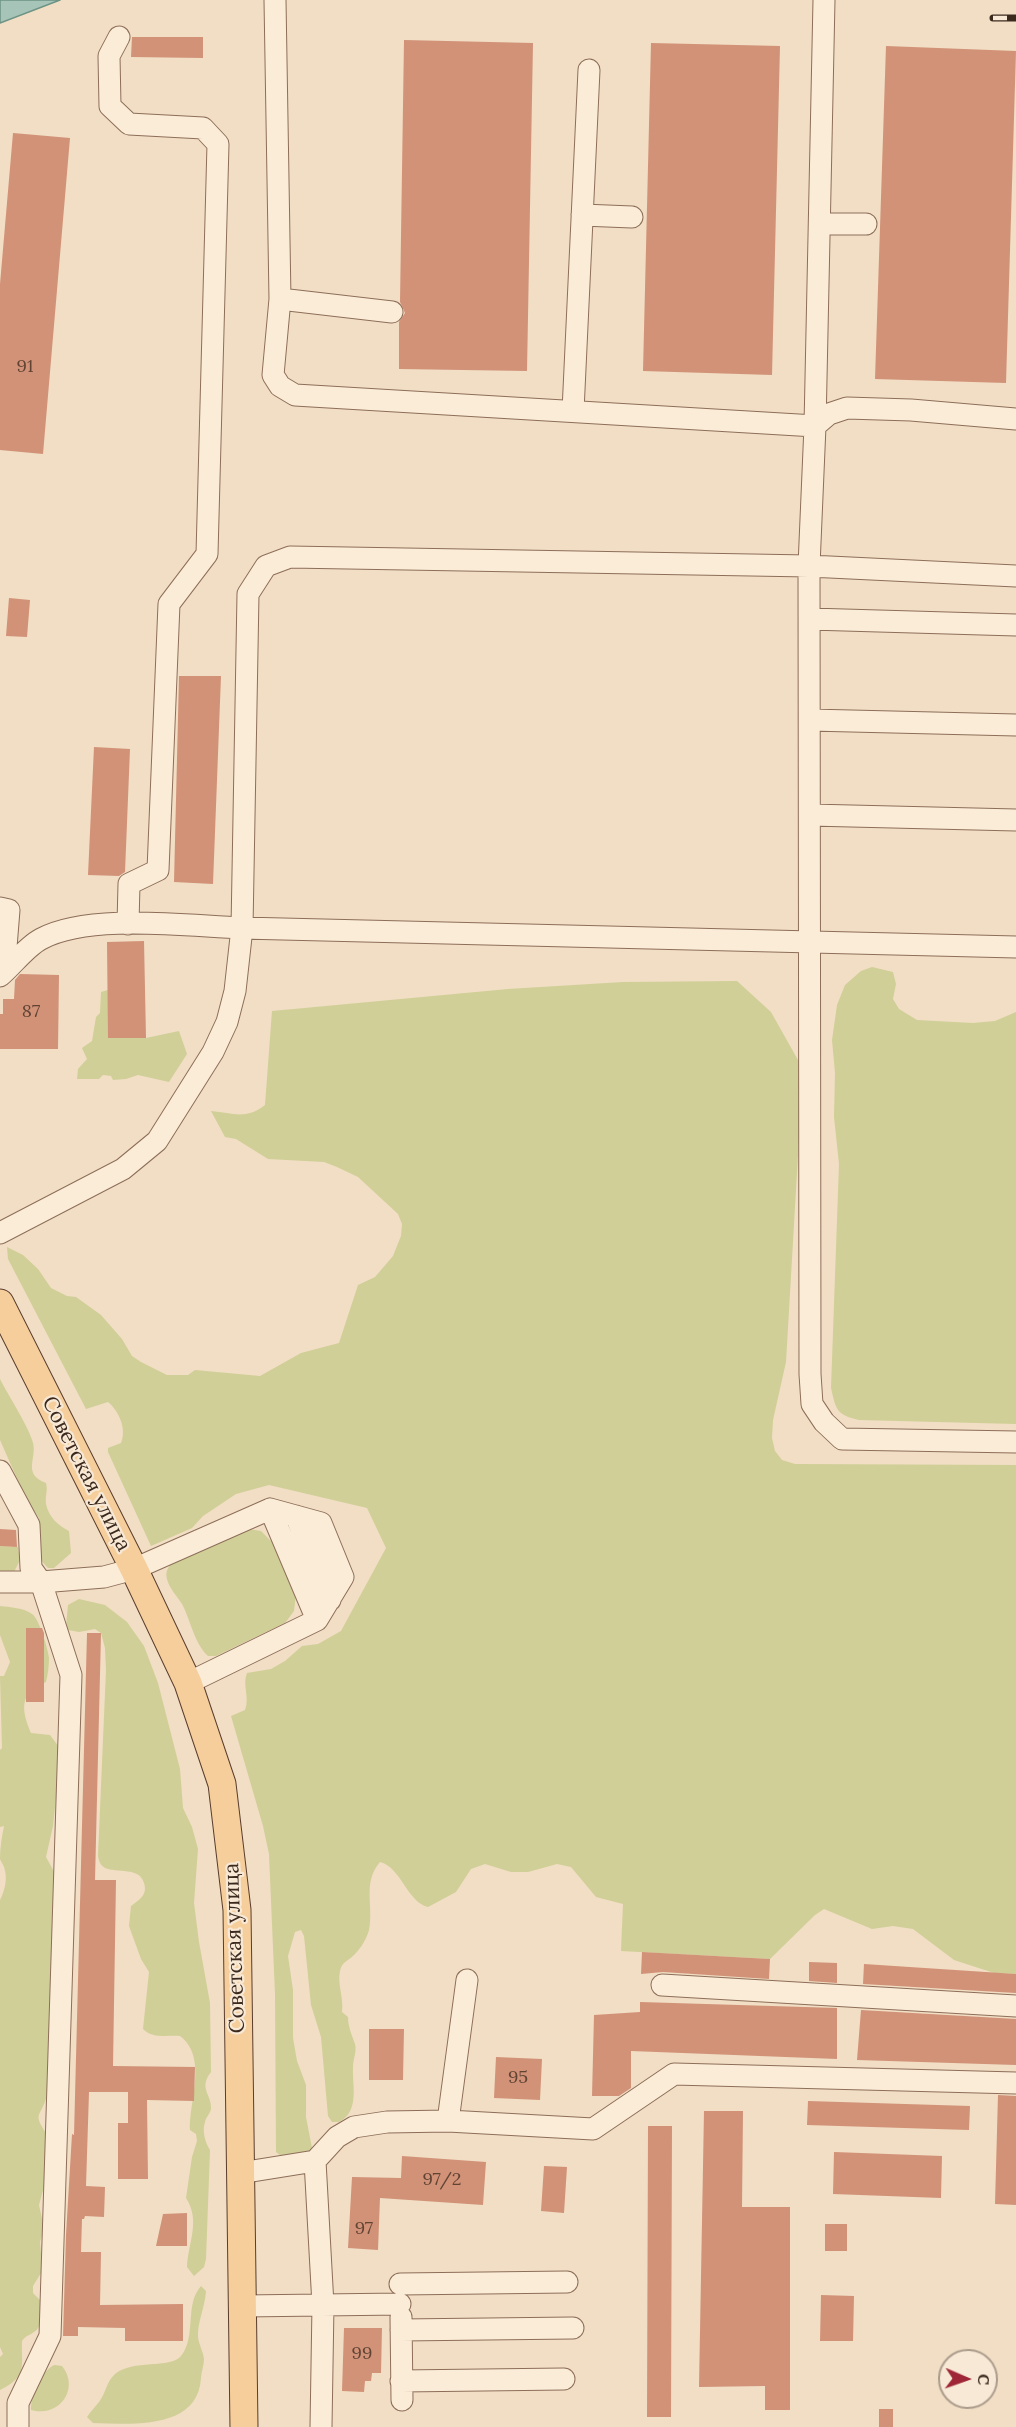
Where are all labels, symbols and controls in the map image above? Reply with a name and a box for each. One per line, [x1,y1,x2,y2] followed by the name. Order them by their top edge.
[17,356,33,378] house number: 91
[22,1001,40,1023] house number: 87
[36,1392,136,1556] street label: Советская улица
[219,1862,251,2034] street label: Советская улица
[508,2067,528,2089] house number: 95
[422,2169,462,2191] house number: 97/2
[355,2218,373,2240] house number: 97
[352,2343,372,2365] house number: 99
[938,2349,998,2409] north arrow
[974,2374,994,2385] text: С

